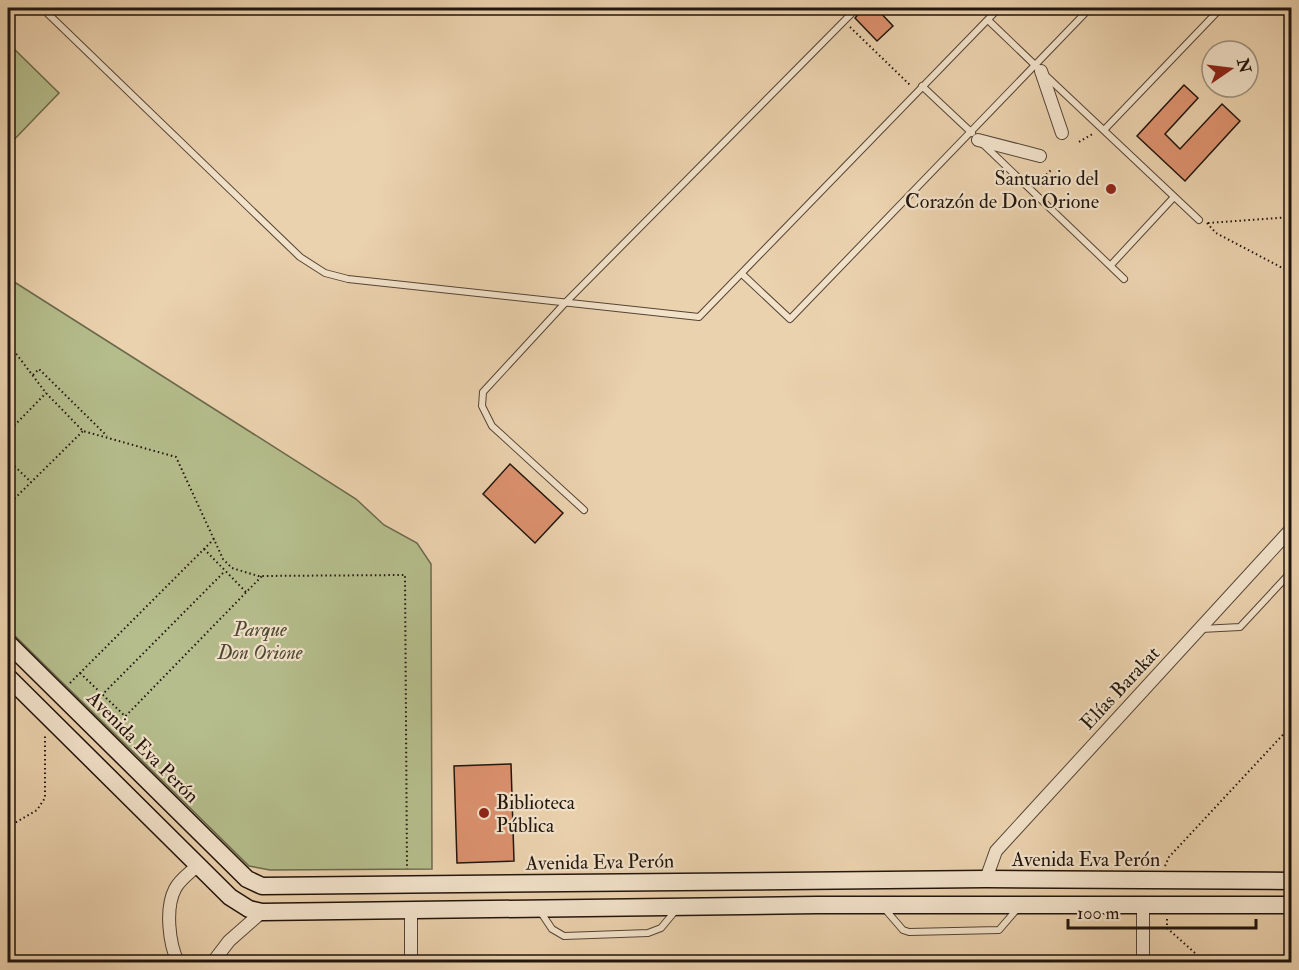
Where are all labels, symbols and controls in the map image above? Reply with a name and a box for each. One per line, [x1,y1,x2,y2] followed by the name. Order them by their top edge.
[1200,39,1260,99] north arrow
[1232,55,1255,76] text: N
[905,166,1099,214] place label: Santuario del Corazón de Don Orione
[1104,182,1118,196] marker: Santuario del Corazón de Don Orione
[216,617,303,665] park label: Parque Don Orione
[1075,641,1165,735] street label: Elías Barakat
[81,685,204,808] street label: Avenida Eva Perón
[496,790,576,838] place label: Biblioteca Pública
[477,806,491,820] marker: Biblioteca Pública
[1011,847,1160,872] street label: Avenida Eva Perón
[524,848,675,876] street label: Avenida Eva Perón
[1068,892,1256,930] scale bar
[1077,902,1120,925] text: 100 m

